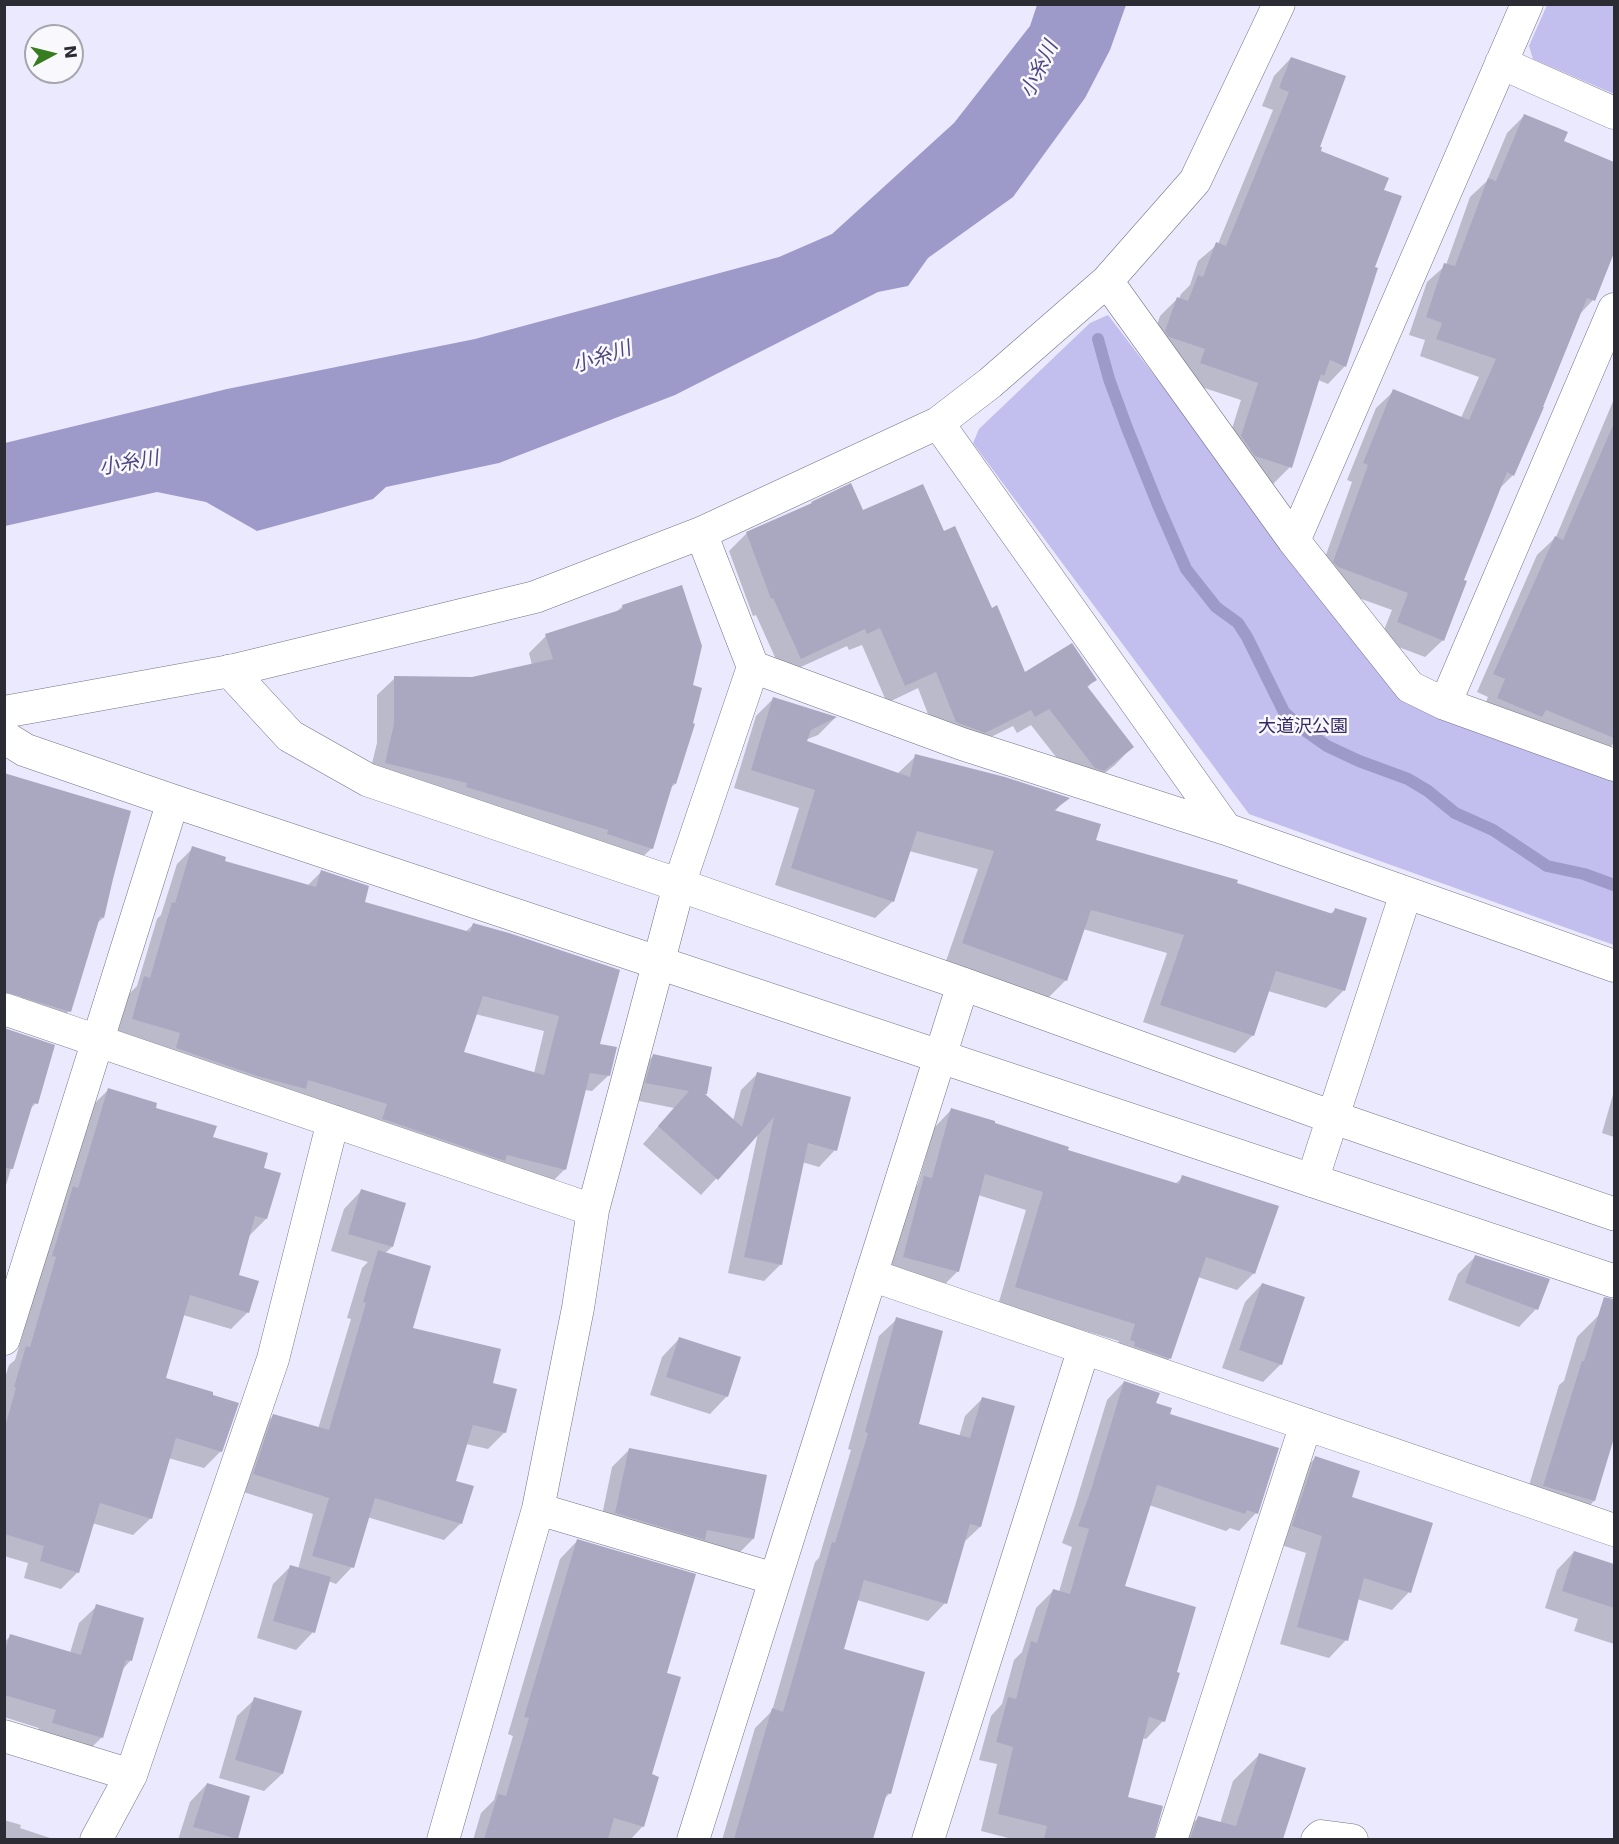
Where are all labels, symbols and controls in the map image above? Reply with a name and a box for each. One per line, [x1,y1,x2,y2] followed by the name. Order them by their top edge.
[24,24,84,84] north arrow
[1016,38,1064,102] water label: 小糸川
[60,44,81,60] text: N
[570,337,634,379] water label: 小糸川
[97,447,161,481] water label: 小糸川
[1258,716,1348,738] park label: 大道沢公園

